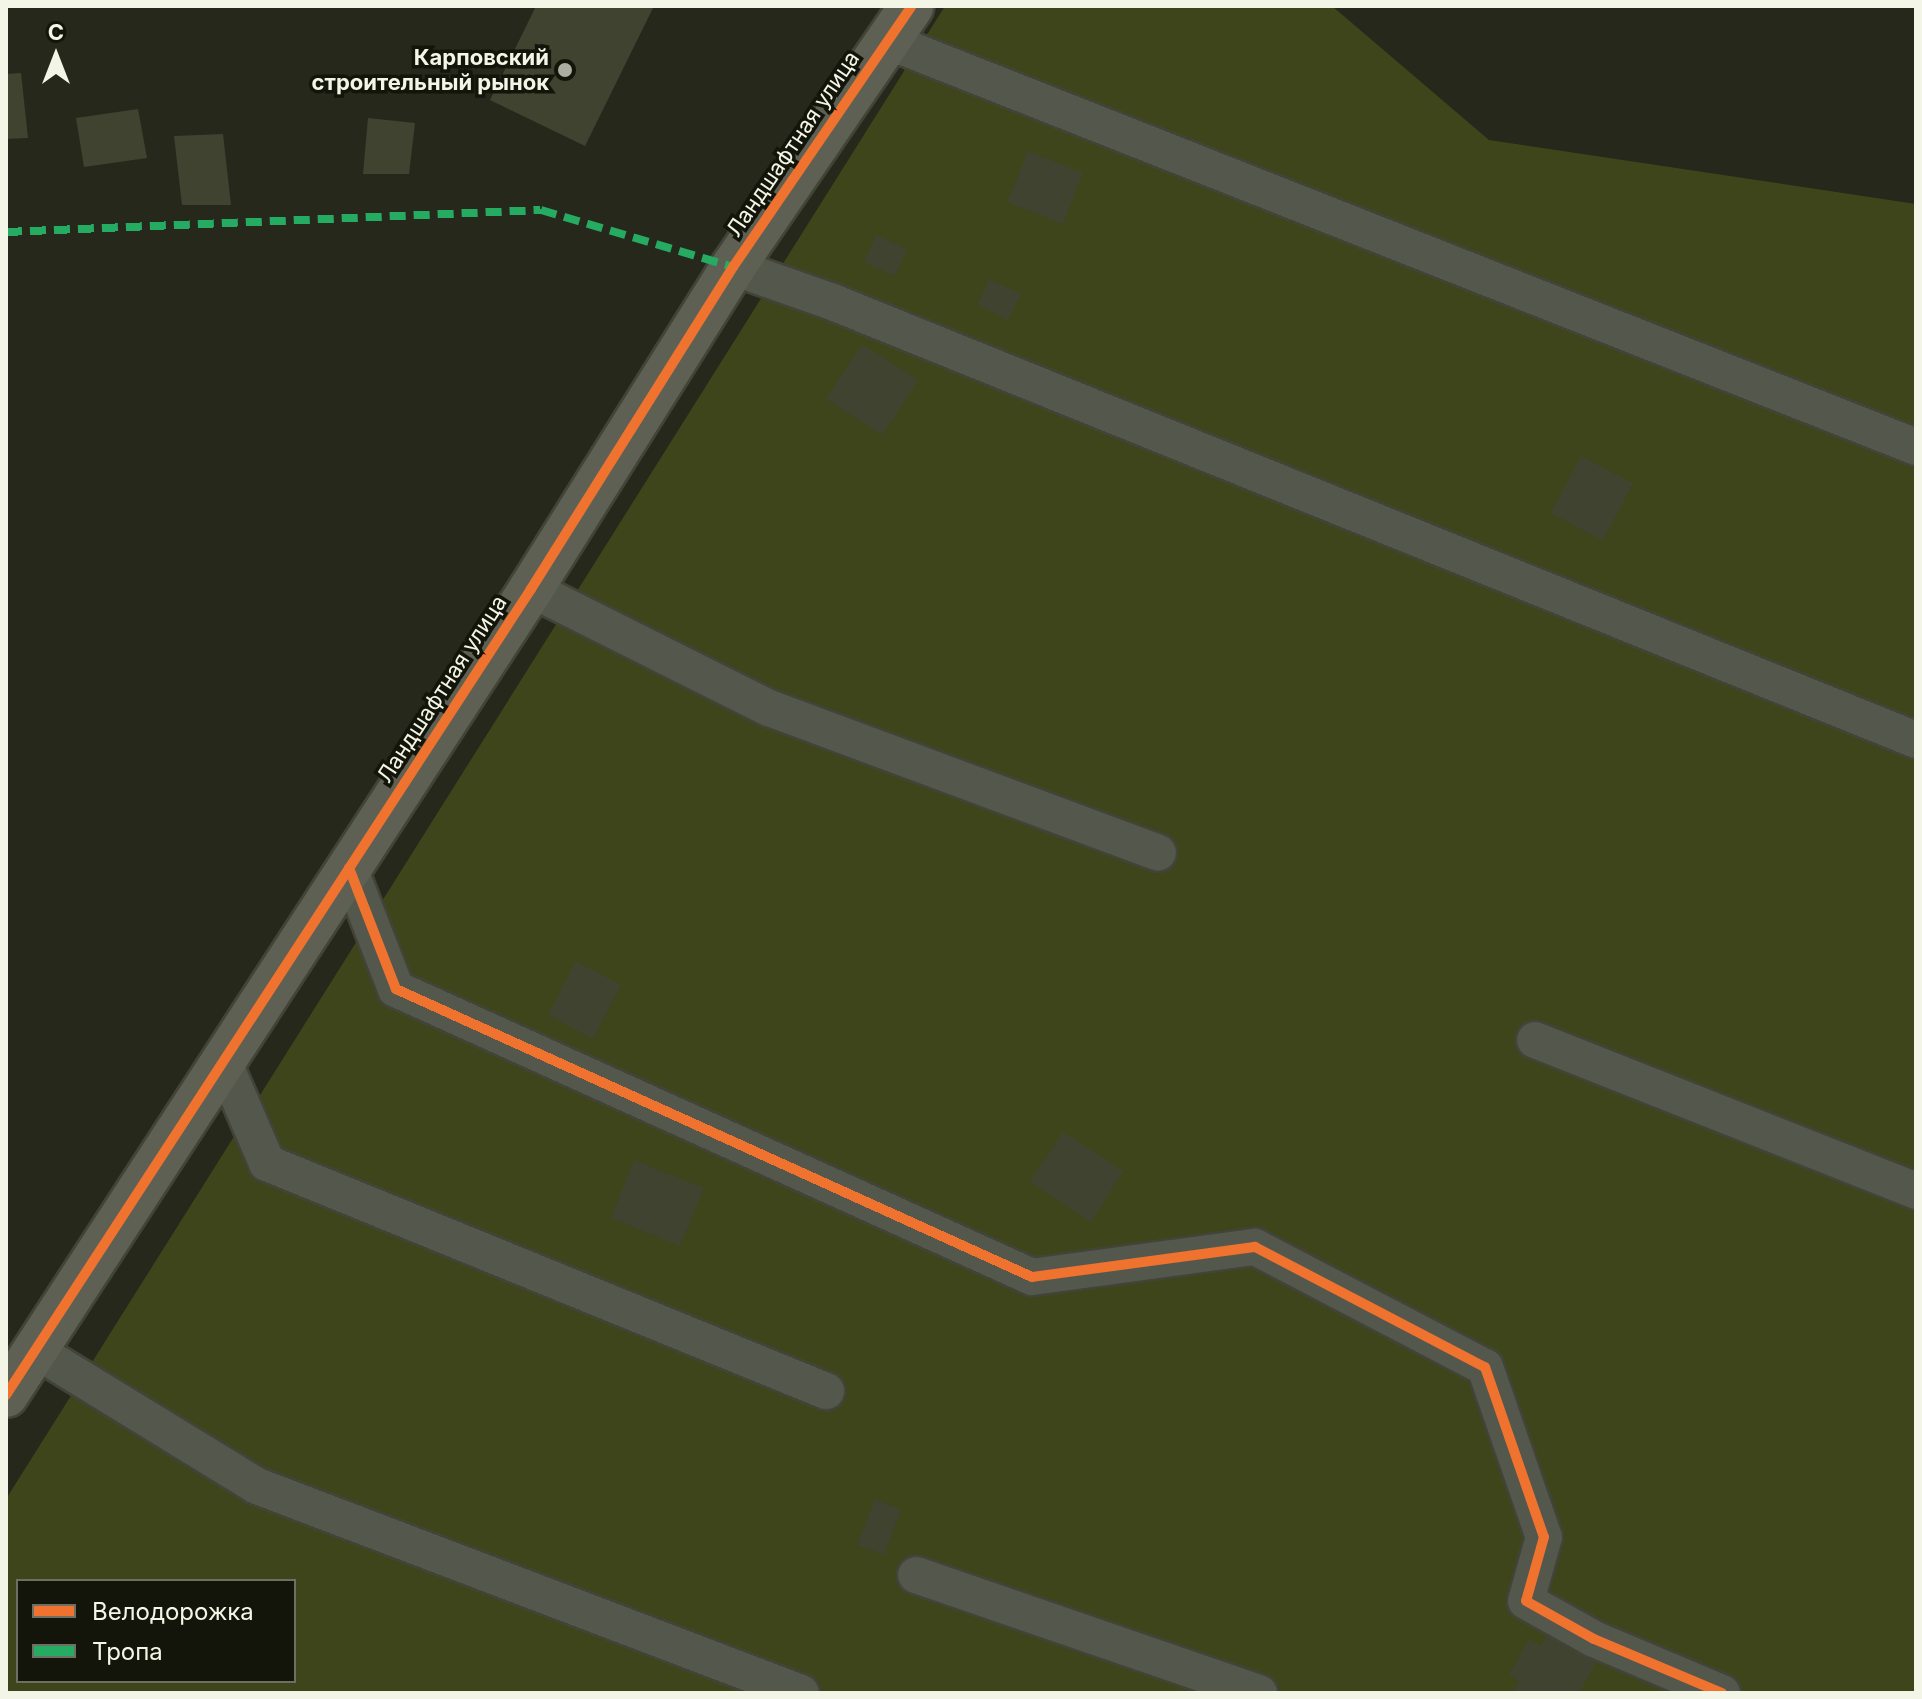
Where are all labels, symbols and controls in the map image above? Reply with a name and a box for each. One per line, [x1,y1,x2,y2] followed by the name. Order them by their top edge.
[16,16,96,96] north arrow
[48,19,64,45] text: С
[312,44,549,96] place label: Карповский строительный рынок
[721,46,865,242] street label: Ландшафтная улица
[556,61,574,79] marker: Карповский строительный рынок
[372,590,512,788] street label: Ландшафтная улица
[16,1579,296,1683] legend
[92,1597,254,1626] text: Велодорожка
[92,1637,163,1666] text: Тропа

